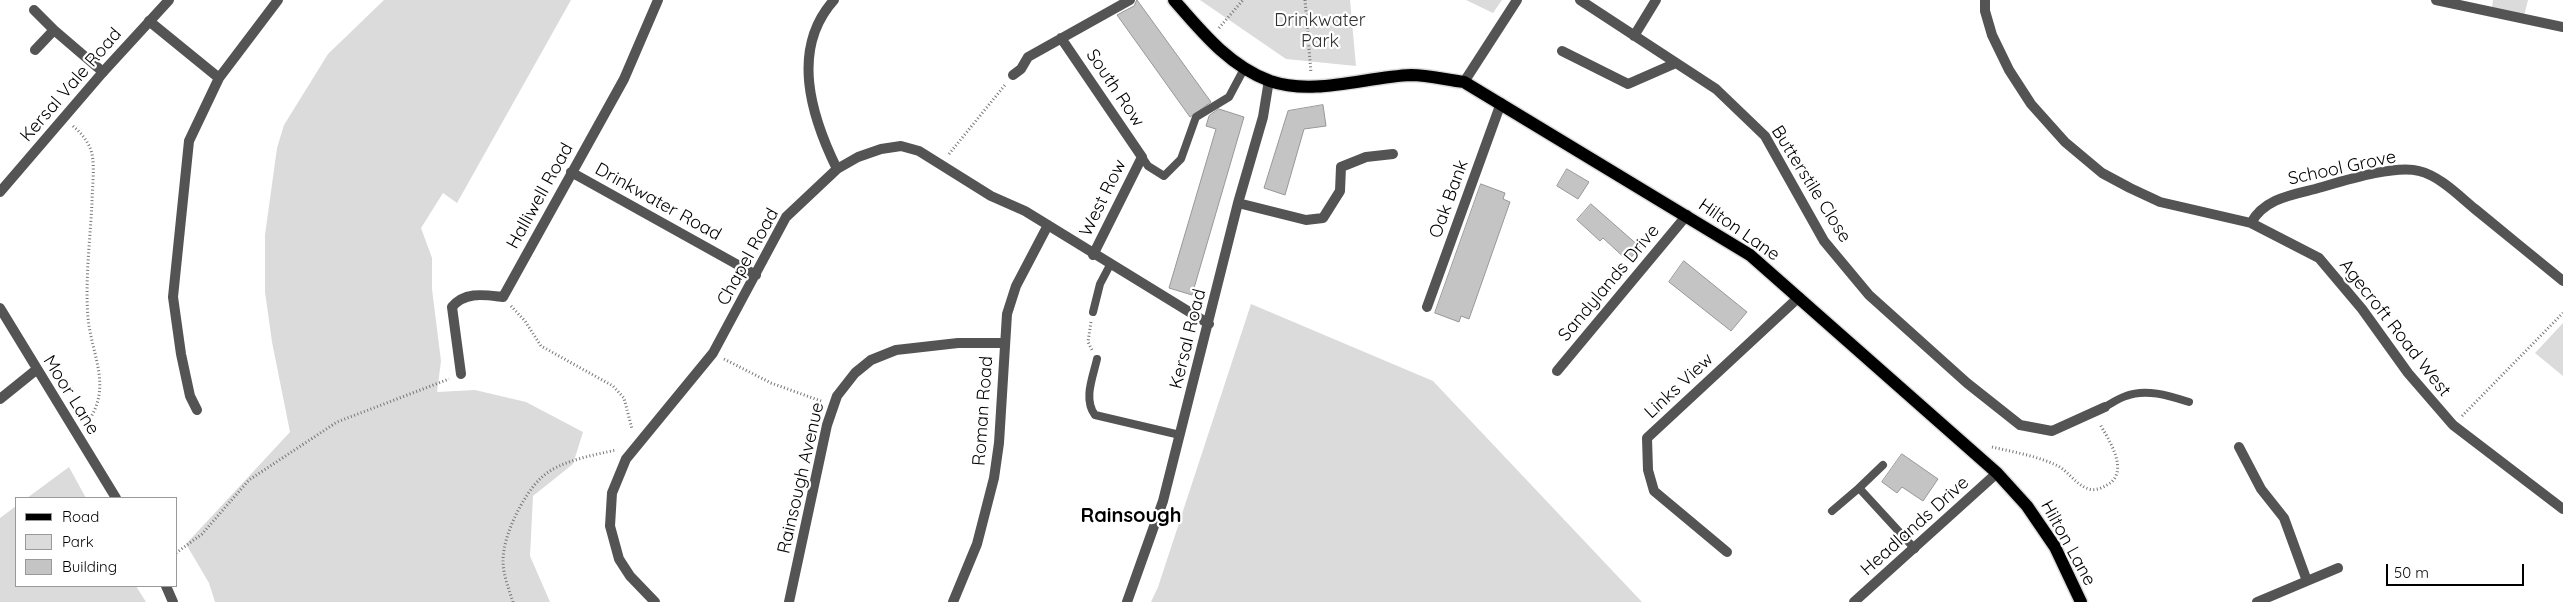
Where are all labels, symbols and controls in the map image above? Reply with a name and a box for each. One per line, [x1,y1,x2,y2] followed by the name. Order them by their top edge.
[1274,10,1366,52] park label: Drinkwater Park
[16,24,126,146] street label: Kersal Vale Road
[1081,45,1149,131] street label: South Row
[1766,122,1856,246] street label: Butterstile Close
[502,139,578,253] street label: Halliwell Road
[2286,146,2398,190] street label: School Grove
[1075,156,1131,240] street label: West Row
[1425,157,1473,241] street label: Oak Bank
[591,158,725,246] street label: Drinkwater Road
[1694,194,1784,266] street label: Hilton Lane
[712,205,784,309] street label: Chapel Road
[1554,220,1664,346] street label: Sandylands Drive
[2335,255,2455,401] street label: Agecroft Road West
[1165,287,1211,391] street label: Kersal Road
[1640,349,1718,423] street label: Links View
[38,351,104,439] street label: Moor Lane
[968,355,998,467] street label: Roman Road
[773,400,829,556] street label: Rainsough Avenue
[1856,472,1974,580] street label: Headlands Drive
[15,497,178,587] legend
[2036,497,2100,589] street label: Hilton Lane
[1080,504,1182,528] district label: Rainsough
[62,507,99,526] text: Road
[62,532,94,551] text: Park
[2388,554,2526,586] scale bar
[62,557,117,576] text: Building
[2394,563,2429,582] text: 50 m

